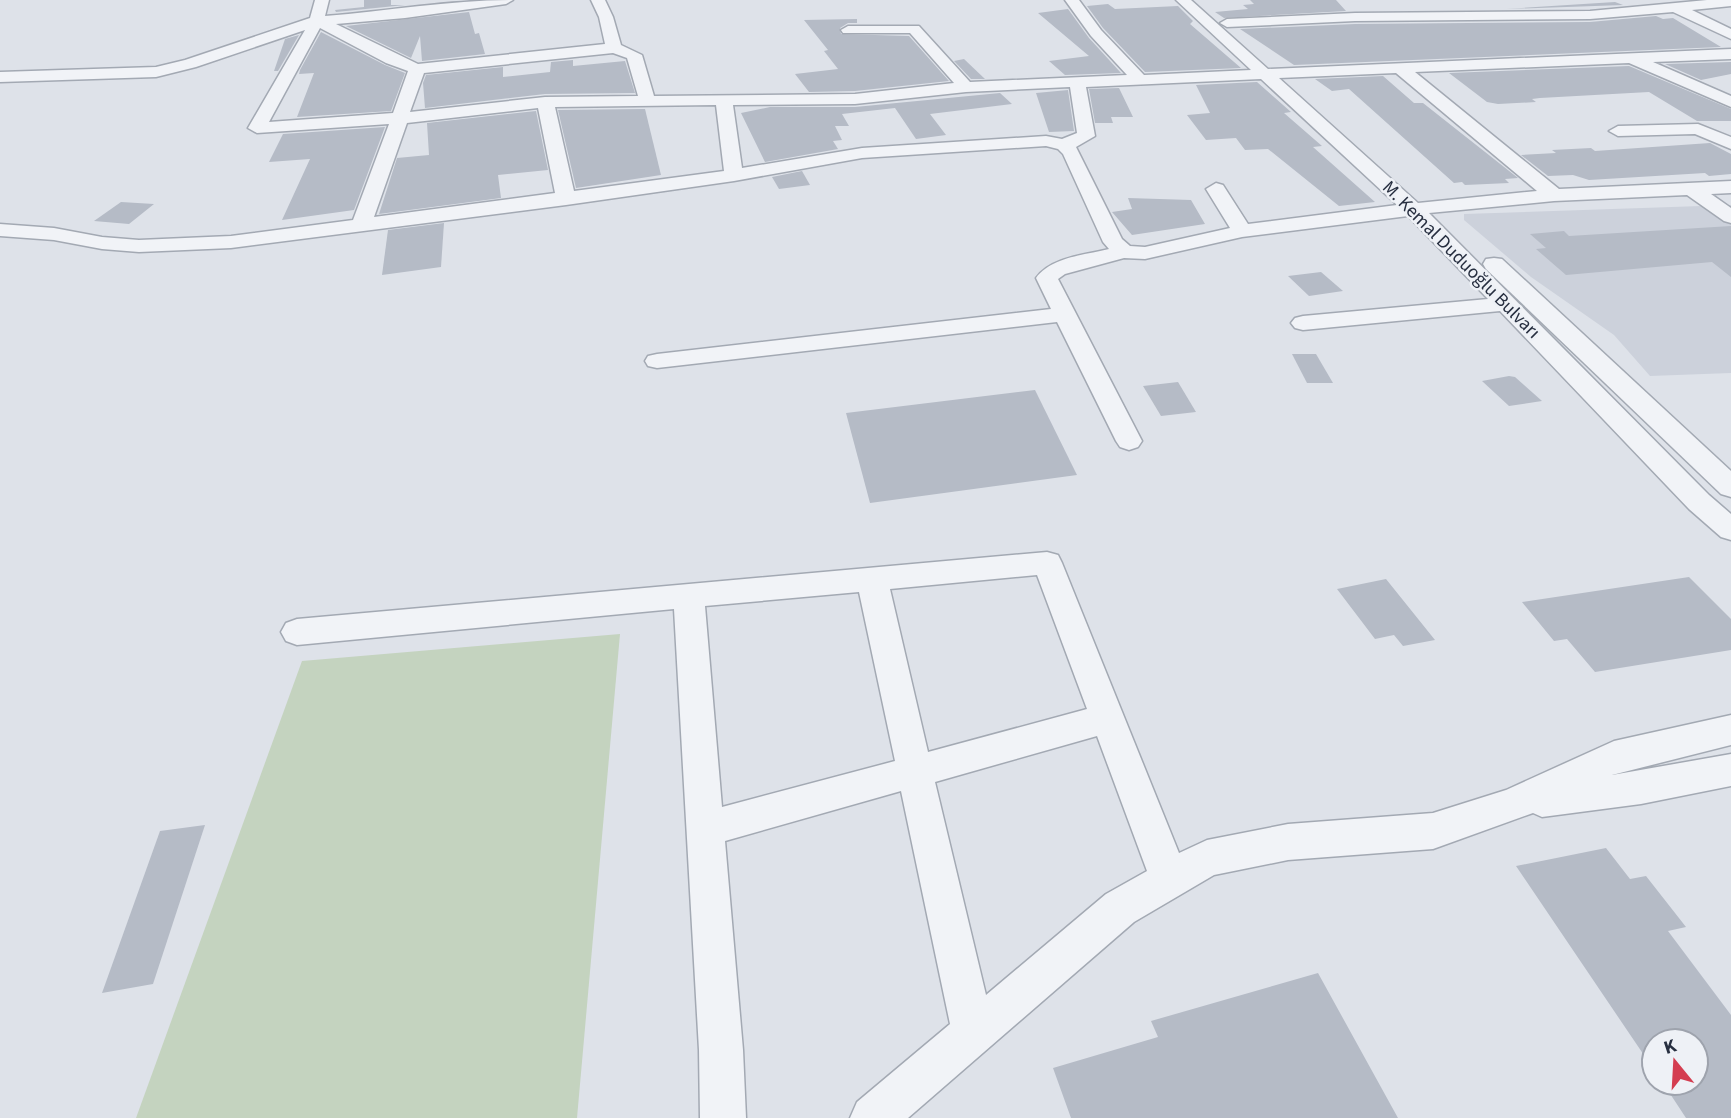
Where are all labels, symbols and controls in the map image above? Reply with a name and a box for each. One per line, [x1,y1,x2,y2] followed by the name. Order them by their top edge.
[1376,175,1546,345] street label: M. Kemal Duduoğlu Bulvarı
[1640,1027,1710,1097] north arrow
[1660,1033,1680,1062] text: K

